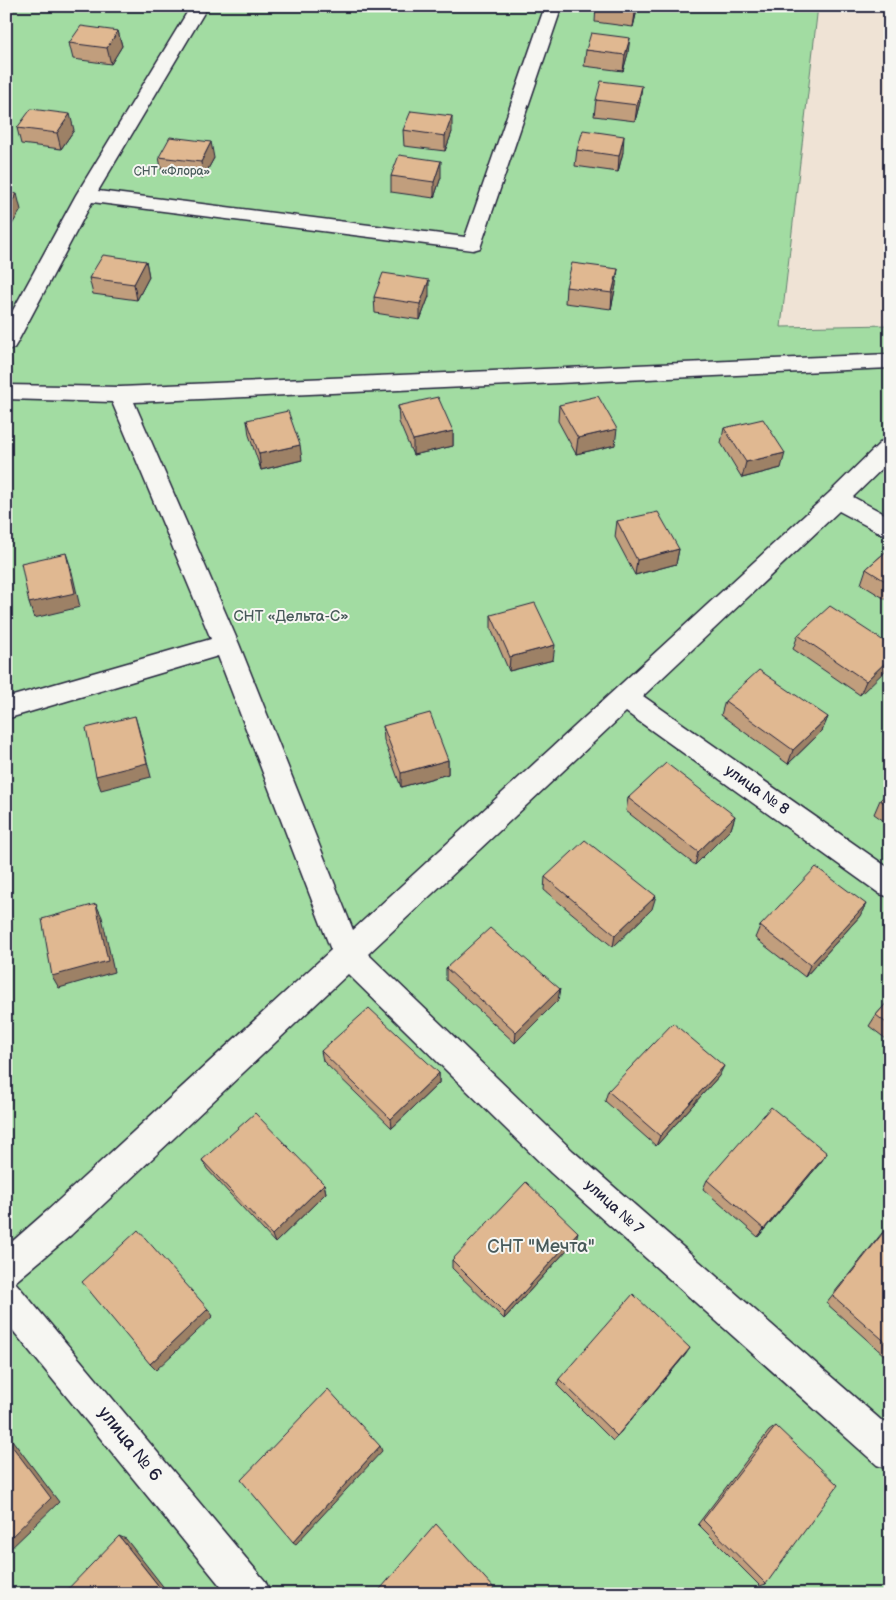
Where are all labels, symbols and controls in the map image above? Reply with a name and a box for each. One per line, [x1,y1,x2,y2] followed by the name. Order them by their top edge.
[134,164,211,179] park label: СНТ «Флора»
[233,607,349,626] park label: СНТ «Дельта-С»
[721,761,793,819] street label: улица № 8
[581,1176,648,1239] street label: улица № 7
[487,1236,595,1257] park label: СНТ "Мечта"
[94,1402,166,1486] street label: улица № 6

